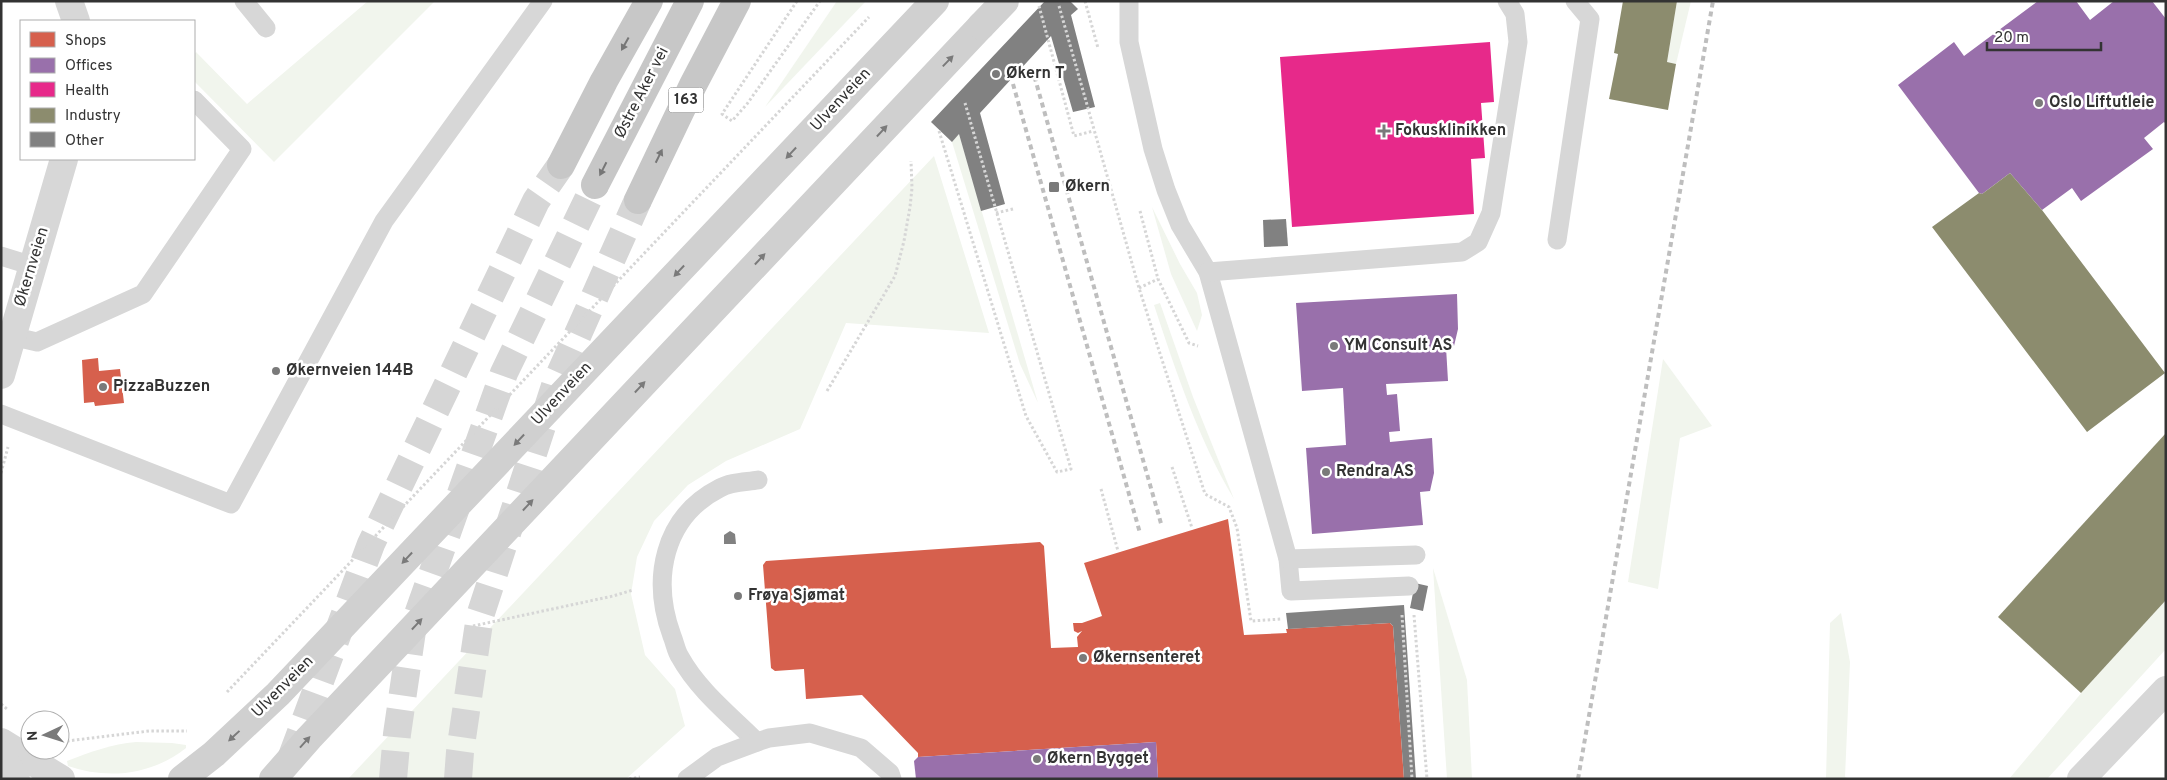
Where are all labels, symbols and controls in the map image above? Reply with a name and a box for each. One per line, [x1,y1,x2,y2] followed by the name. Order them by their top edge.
[20,20,195,160] legend
[1987,20,2101,52] scale bar
[1994,29,2029,48] text: 20 m
[65,32,106,51] text: Shops
[621,36,629,51] one-way arrow
[610,44,674,142] street label: Østre Aker vei
[942,55,954,67] one-way arrow
[65,57,112,76] text: Offices
[807,64,875,136] street label: Ulvenveien
[1006,64,1065,84] place label: Økern T
[990,68,1002,80] marker: Økern T
[65,82,109,101] text: Health
[668,88,704,112] road number: 163
[2049,93,2155,113] place label: Oslo Liftutleie
[2033,97,2045,109] marker: Oslo Liftutleie
[65,107,121,126] text: Industry
[1395,121,1506,141] place label: Fokusklinikken
[1377,124,1391,138] marker: Fokusklinikken
[876,125,888,137] one-way arrow
[65,132,104,151] text: Other
[785,147,797,159] one-way arrow
[655,148,664,163] one-way arrow
[599,162,607,176] one-way arrow
[1065,177,1110,197] place label: Økern
[1047,180,1061,194] marker: Økern
[10,225,54,309] street label: Økernveien
[754,254,766,266] one-way arrow
[673,265,685,277] one-way arrow
[1344,336,1452,356] place label: YM Consult AS
[1328,340,1340,352] marker: YM Consult AS
[528,358,596,430] street label: Ulvenveien
[286,361,414,381] place label: Økernveien 144B
[270,365,282,377] marker: Økernveien 144B
[113,377,210,397] place label: PizzaBuzzen
[97,381,109,393] marker: PizzaBuzzen
[634,381,646,393] one-way arrow
[513,434,525,446] one-way arrow
[1336,462,1414,482] place label: Rendra AS
[1320,466,1332,478] marker: Rendra AS
[522,500,534,512] one-way arrow
[401,552,413,564] one-way arrow
[748,586,845,606] place label: Frøya Sjømat
[732,590,744,602] marker: Frøya Sjømat
[411,618,423,630] one-way arrow
[1093,648,1200,668] place label: Økernsenteret
[248,652,318,722] street label: Ulvenveien
[1077,652,1089,664] marker: Økernsenteret
[20,710,70,760] north arrow
[25,730,42,741] text: N
[229,730,241,742] one-way arrow
[299,736,311,748] one-way arrow
[1047,749,1149,769] place label: Økern Bygget
[1031,753,1043,765] marker: Økern Bygget

